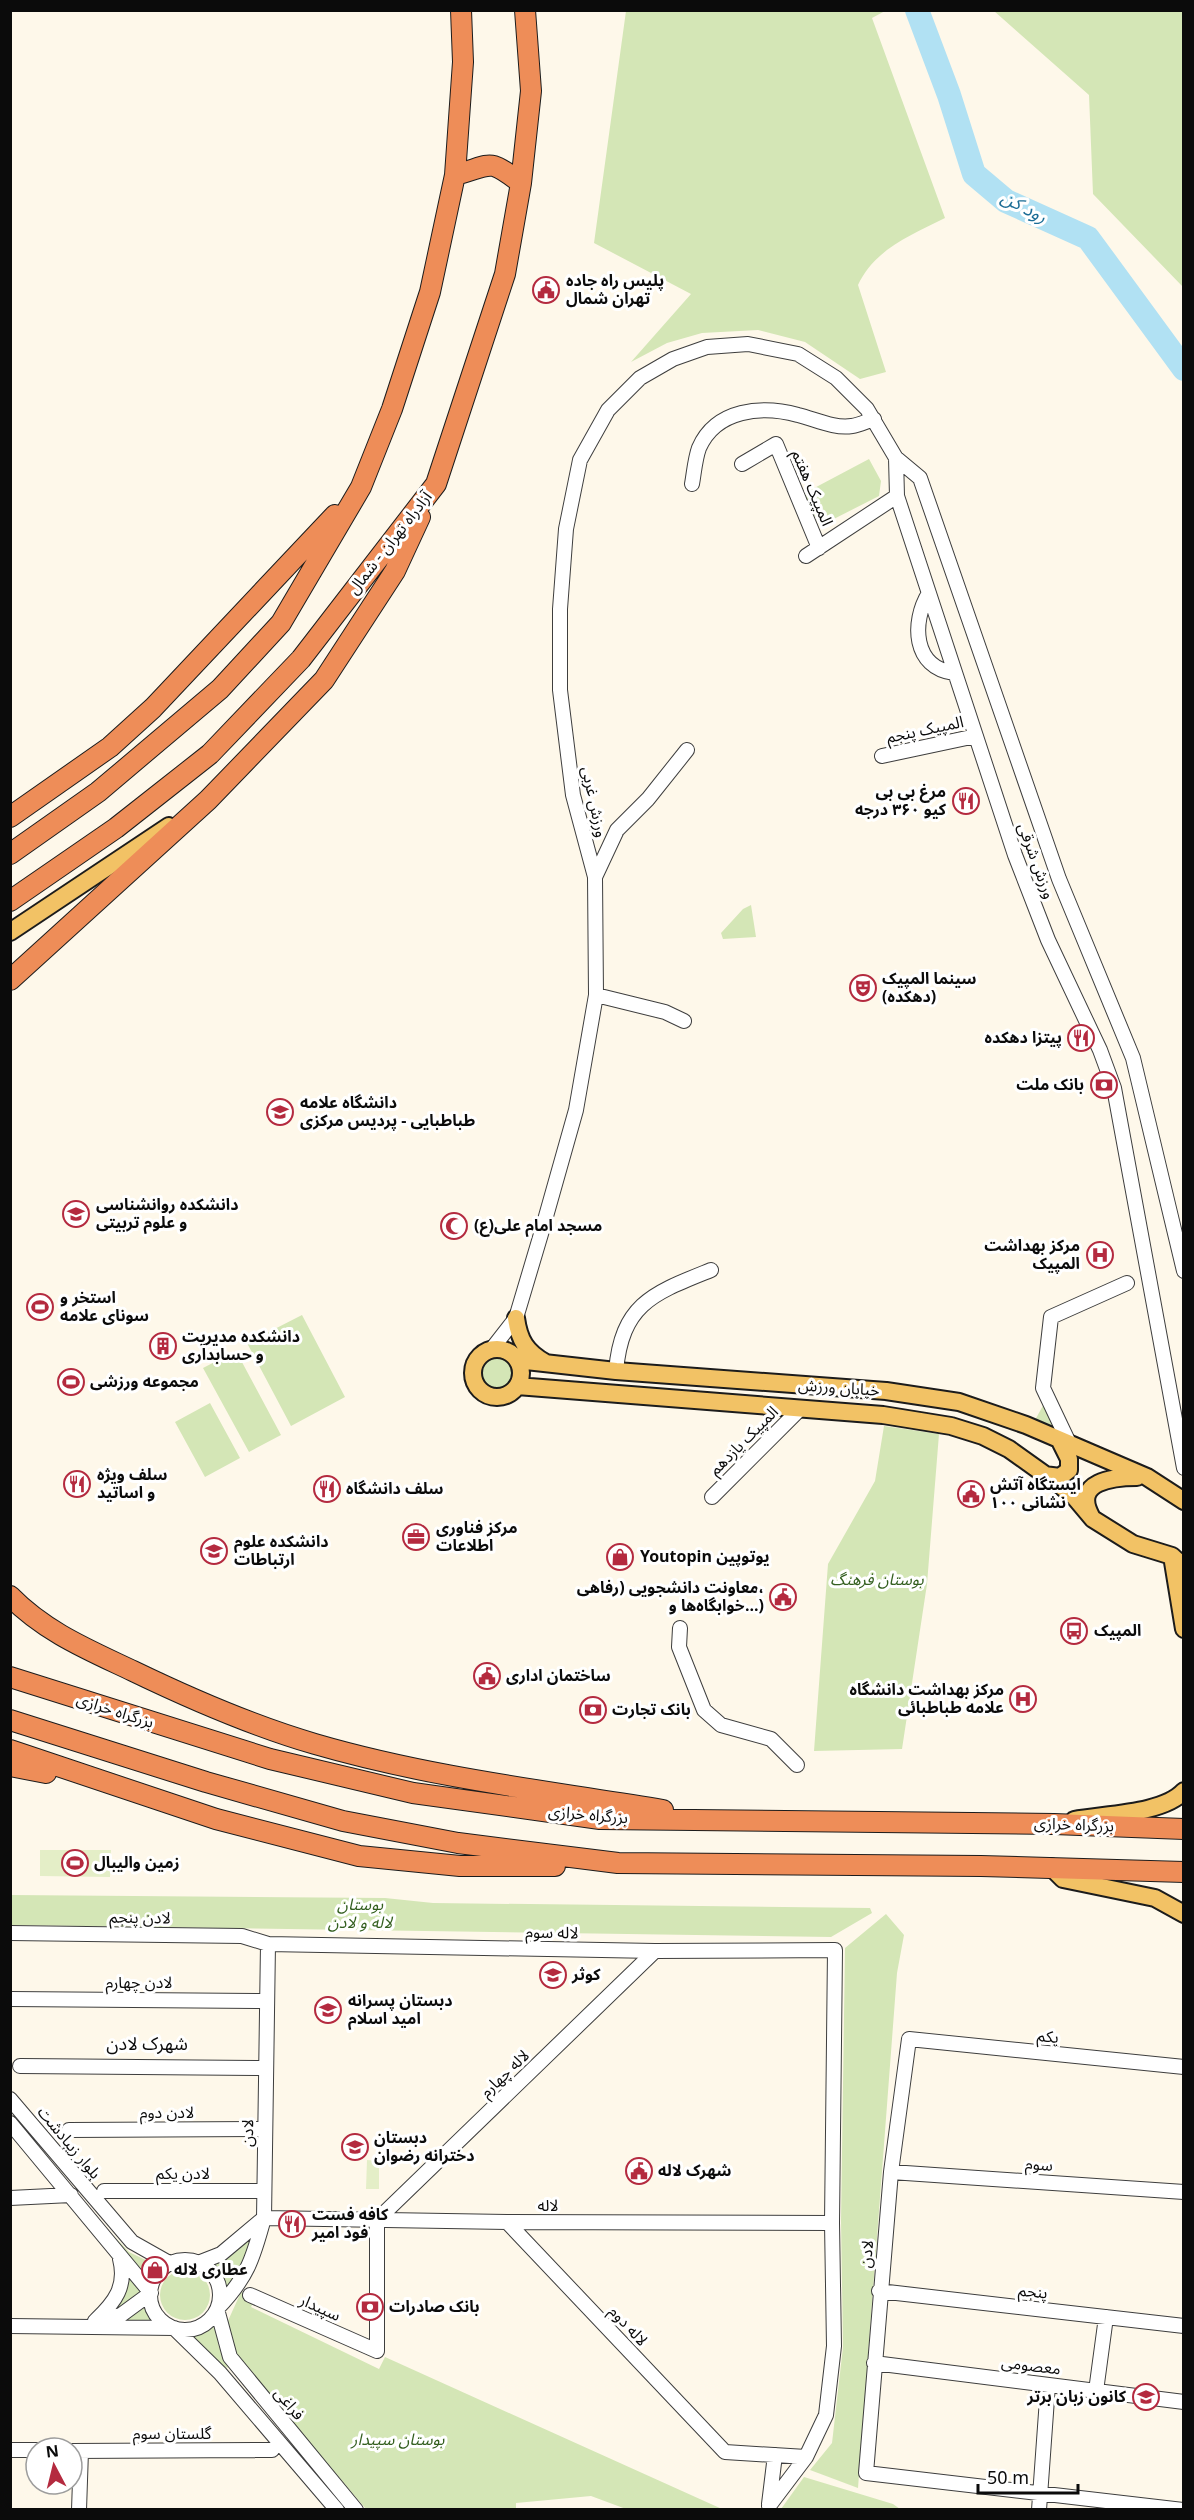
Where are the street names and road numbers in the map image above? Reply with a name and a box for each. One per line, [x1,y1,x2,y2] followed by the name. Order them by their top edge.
[781,444,843,532] street label: المپیک هفتم
[338,482,443,603] street label: آزادراه تهران - شمال
[883,705,967,755] street label: المپیک پنجم
[570,763,618,841] street label: ورزش غربی
[1006,818,1066,904] street label: ورزش شرقی
[797,1368,881,1408] street label: خیابان ورزش
[700,1397,788,1485] street label: المپیک یازدهم
[72,1682,158,1740] street label: بزرگراه خرازی
[547,1795,629,1835] street label: بزرگراه خرازی
[1033,1807,1115,1843] street label: بزرگراه خرازی
[109,1900,171,1936] street label: لادن پنجم
[525,1916,579,1950] street label: لاله سوم
[105,1966,173,2000] street label: لادن چهارم
[1035,2019,1061,2055] street label: یکم
[471,2041,539,2107] street label: لاله چهارم
[140,2096,194,2130] street label: لادن دوم
[28,2098,110,2188] street label: بلوار زیبادشت
[231,2118,265,2148] street label: لادن
[1024,2147,1054,2183] street label: سوم
[156,2157,210,2191] street label: لادن یکم
[537,2189,559,2223] street label: لاله
[849,2238,885,2270] street label: لادن
[1017,2274,1049,2310] street label: پنجم
[293,2283,346,2332] street label: سپیدار
[599,2297,657,2355] street label: لاله دوم
[999,2345,1063,2387] street label: معصومی
[264,2379,314,2429] street label: فراغی
[133,2417,212,2451] street label: گلستان سوم

